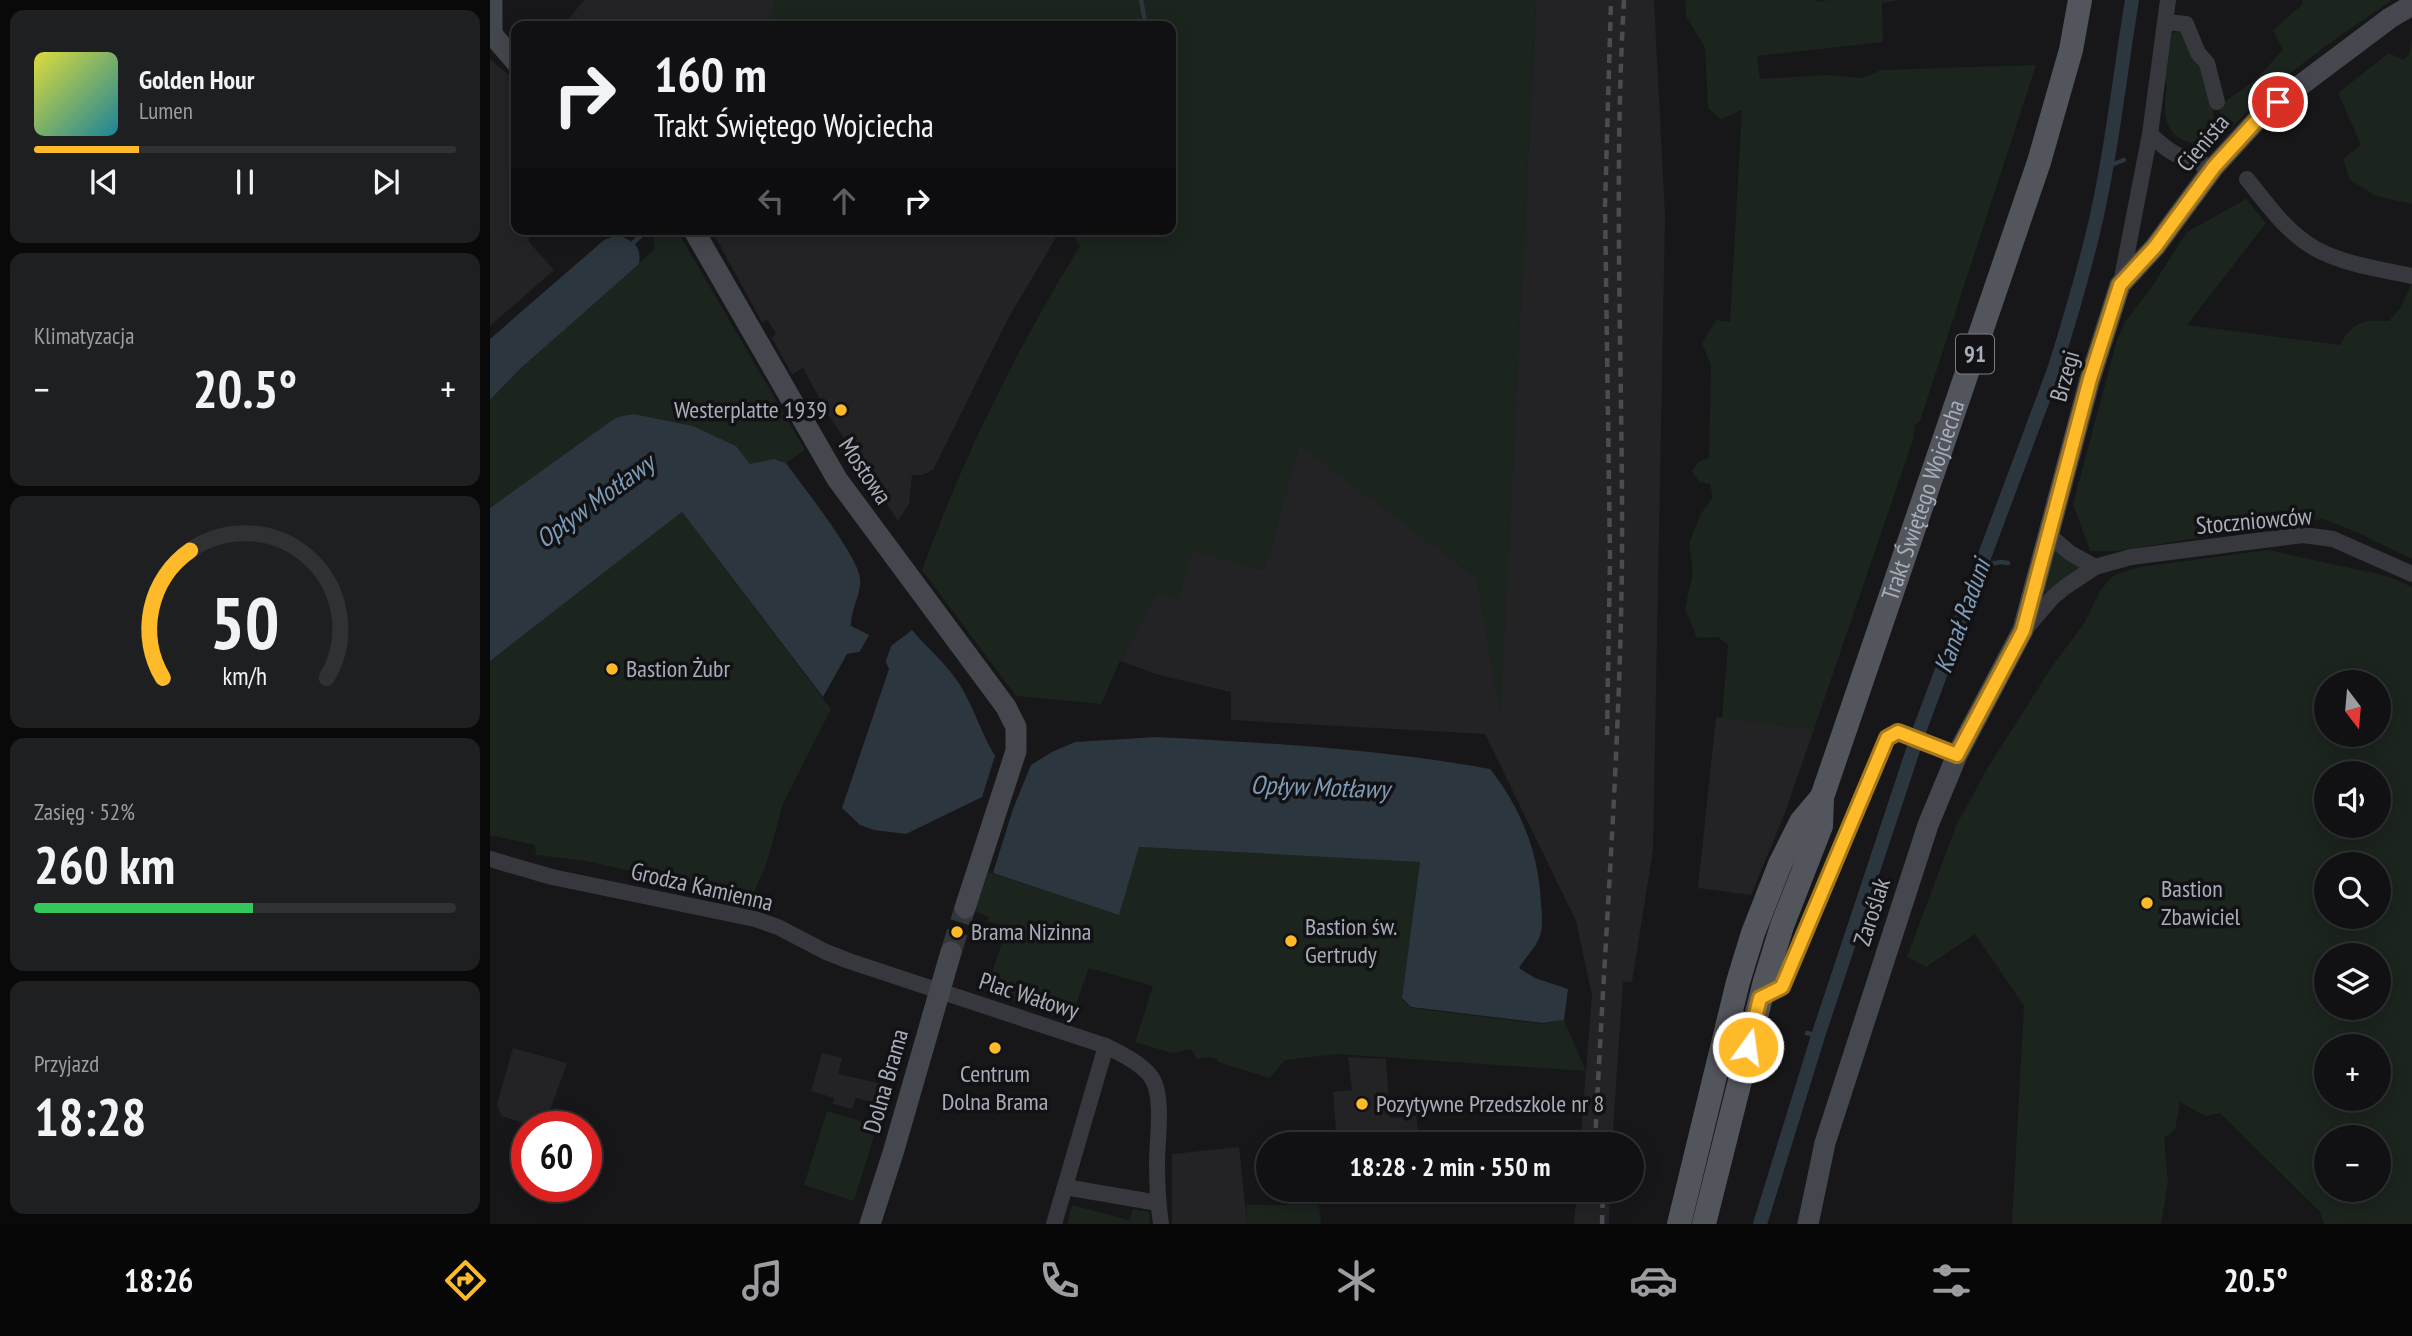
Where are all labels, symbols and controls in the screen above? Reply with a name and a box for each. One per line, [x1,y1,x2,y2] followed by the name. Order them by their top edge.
[654,42,767,106] text: 160 m
[539,49,630,140] icon: right
[139,63,254,96] text: Golden Hour
[2248,72,2308,132] pin
[2259,83,2297,121] icon: arrive
[139,96,193,125] text: Lumen
[654,104,934,146] text: Trakt Świętego Wojciecha
[2169,107,2236,178] street label: Cienista
[85,163,123,201] icon: previous
[226,163,264,201] icon: pause
[367,163,405,201] icon: next
[752,182,790,220] icon: left
[825,182,863,220] icon: ahead
[898,182,936,220] icon: right
[34,321,134,350] text: Klimatyzacja
[1956,334,1994,374] road number: 91
[2043,347,2087,405] street label: Brzegi
[193,355,297,422] text: 20.5°
[34,364,50,413] text: −
[440,364,456,413] text: +
[674,394,827,425] place label: Westerplatte 1939
[1874,396,1972,605] street label: Trakt Świętego Wojciecha
[833,402,849,418] marker: Westerplatte 1939
[832,431,899,510] street label: Mostowa
[529,445,663,555] water label: Opływ Motławy
[2195,500,2314,541] street label: Stoczniowców
[1926,551,1998,677] water label: Kanał Raduni
[210,574,280,668] text: 50
[626,653,730,684] place label: Bastion Żubr
[223,660,267,692] text: km/h
[604,661,620,677] marker: Bastion Żubr
[2314,670,2390,747] north arrow
[2314,670,2391,1202] map controls
[2314,761,2391,838] button: sound
[1250,768,1393,806] water label: Opływ Motławy
[34,797,135,826] text: Zasięg · 52%
[34,831,175,898] text: 260 km
[2314,852,2391,929] button: search
[628,855,776,918] street label: Grodza Kamienna
[1846,873,1897,950] street label: Zaroślak
[2161,873,2241,932] place label: Bastion Zbawiciel
[2139,895,2155,911] marker: Bastion Zbawiciel
[1305,911,1397,970] place label: Bastion św. Gertrudy
[971,916,1091,947] place label: Brama Nizinna
[949,924,965,940] marker: Brama Nizinna
[1283,933,1299,949] marker: Bastion św. Gertrudy
[2314,943,2391,1020] button: layers
[975,965,1083,1026] street label: Plac Wałowy
[1711,1010,1785,1084] position arrow
[856,1025,915,1136] street label: Dolna Brama
[2314,1034,2391,1111] button: +
[987,1040,1003,1056] marker: Centrum Dolna Brama
[34,1049,99,1078] text: Przyjazd
[942,1058,1048,1117] place label: Centrum Dolna Brama
[34,1083,146,1150] text: 18:28
[1376,1088,1604,1119] place label: Pozytywne Przedszkole nr 8
[1354,1096,1370,1112] marker: Pozytywne Przedszkole nr 8
[511,1111,602,1202] speed limit sign: 60
[2314,1125,2391,1202] button: −
[1350,1150,1550,1183] text: 18:28 · 2 min · 550 m
[441,1256,490,1305] icon: directions
[738,1256,787,1305] icon: music
[1035,1256,1084,1305] icon: phone
[1332,1256,1381,1305] icon: climate
[1629,1256,1678,1305] icon: car
[1927,1256,1976,1305] icon: filters
[124,1259,193,1301] text: 18:26
[2224,1259,2288,1301] text: 20.5°

